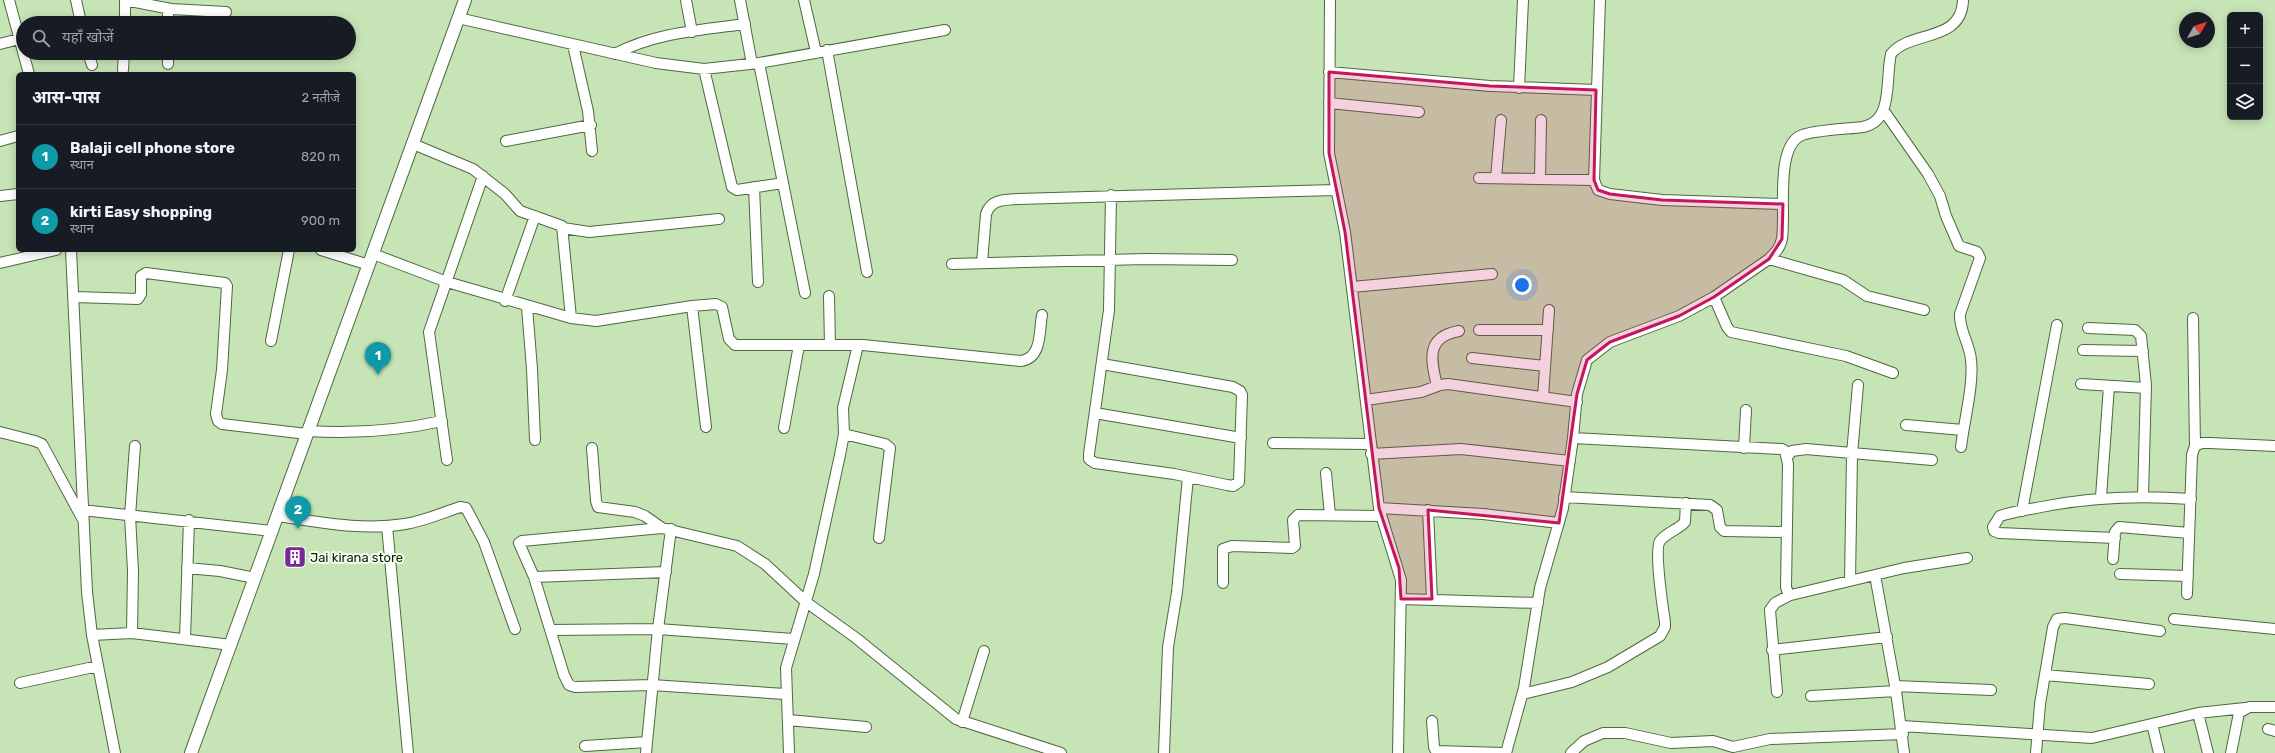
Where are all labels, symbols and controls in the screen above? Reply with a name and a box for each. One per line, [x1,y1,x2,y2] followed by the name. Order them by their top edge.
[2179,12,2215,48] north arrow
[2227,12,2263,120] map controls
[2227,12,2263,48] button: +
[16,16,356,60] search box
[30,27,52,49] icon: search
[62,28,114,46] text: यहाँ खोजें
[2227,48,2263,84] button: −
[2227,84,2263,120] button: layers
[32,87,100,107] text: आस-पास
[302,90,340,105] text: 2 नतीजे
[70,139,235,157] text: Balaji cell phone store
[42,149,48,164] text: 1
[301,149,340,164] text: 820 m
[70,157,94,172] text: स्थान
[70,203,212,221] text: kirti Easy shopping
[41,213,49,228] text: 2
[301,213,340,228] text: 900 m
[70,221,94,236] text: स्थान
[1512,275,1532,295] your location
[365,342,391,375] pin: 1
[285,496,311,529] pin: 2
[282,544,308,570] building icon: Jai kirana store
[310,550,403,565] place label: Jai kirana store

